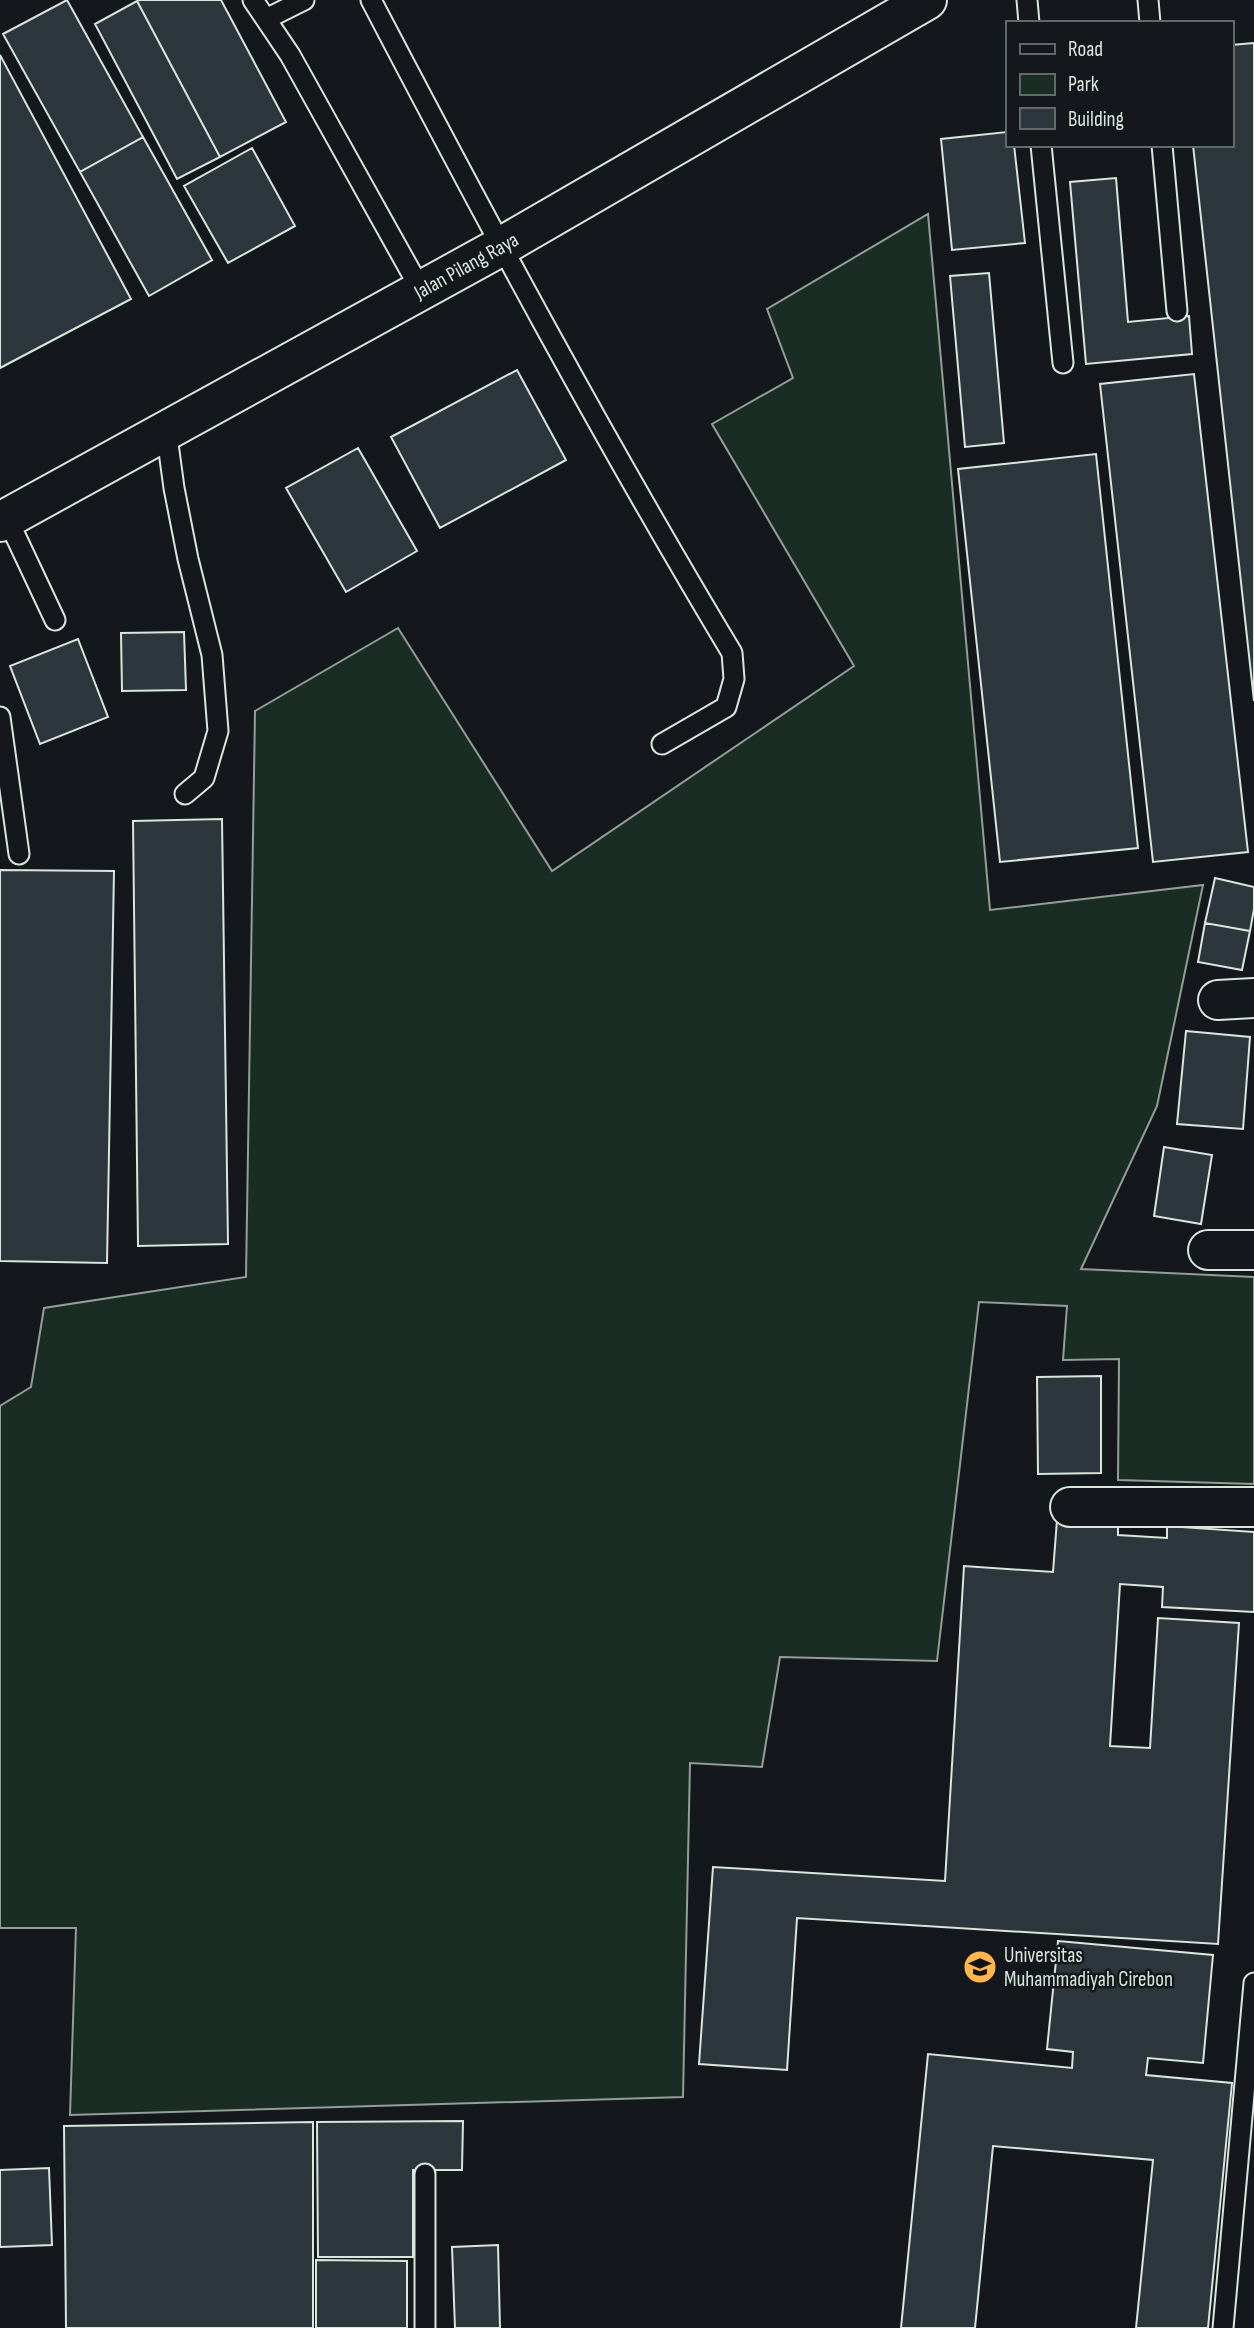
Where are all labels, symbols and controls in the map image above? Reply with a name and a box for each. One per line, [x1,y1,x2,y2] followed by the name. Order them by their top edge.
[1006,21,1233,147] legend
[1068,37,1103,62] text: Road
[1068,72,1099,97] text: Park
[1068,107,1124,132] text: Building
[409,227,523,305] street label: Jalan Pilang Raya
[1004,1943,1173,1992] place label: Universitas Muhammadiyah Cirebon
[961,1948,999,1986] school or university icon: Universitas Muhammadiyah Cirebon

